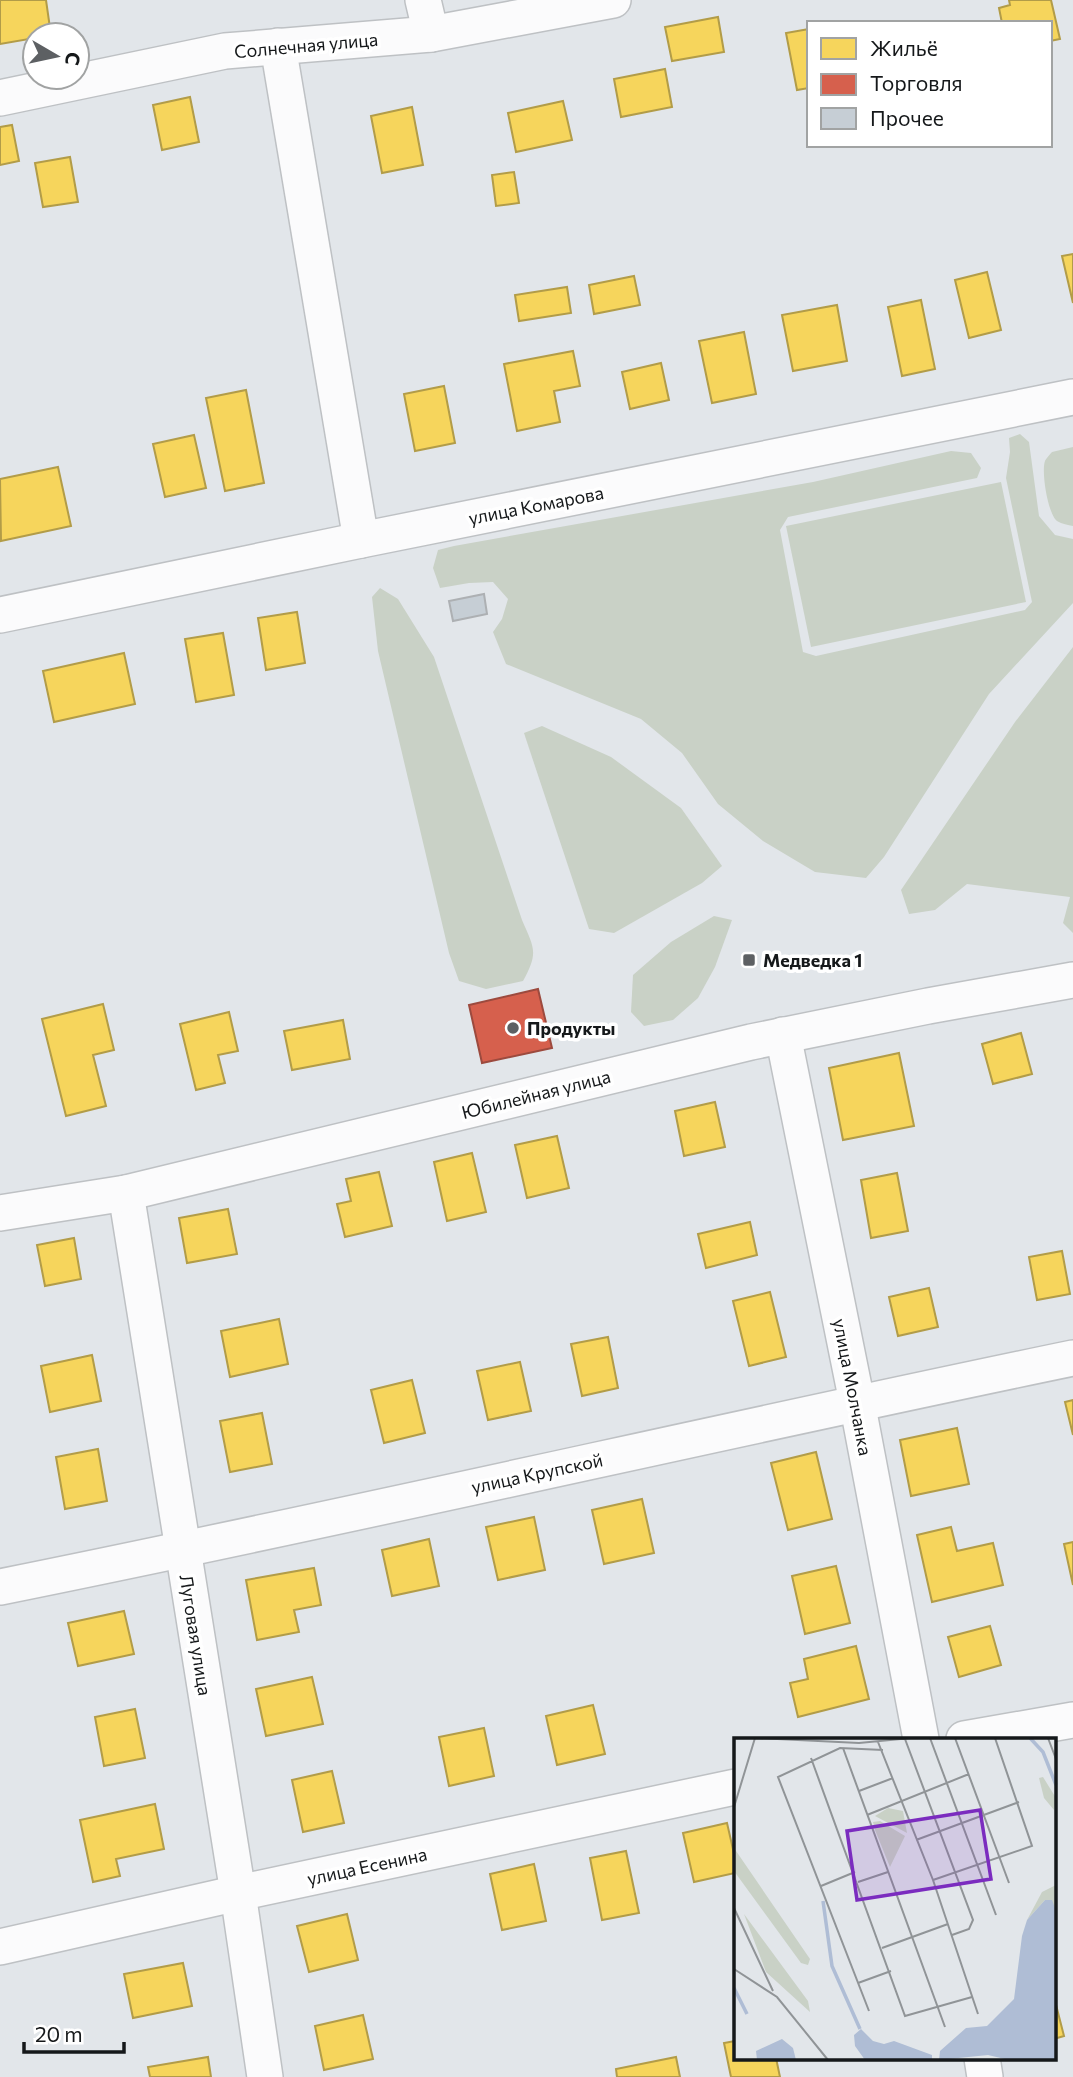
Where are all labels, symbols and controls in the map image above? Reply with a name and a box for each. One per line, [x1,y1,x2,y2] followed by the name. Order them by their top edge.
[21,21,91,91] north arrow
[807,21,1052,147] legend
[233,28,379,62] street label: Солнечная улица
[870,35,938,60] text: Жильё
[61,51,86,67] text: С
[870,70,963,95] text: Торговля
[870,105,944,130] text: Прочее
[467,481,605,529] street label: улица Комарова
[763,949,862,971] place label: Медведка 1
[741,952,757,968] marker: Медведка 1
[527,1017,615,1039] place label: Продукты
[505,1020,521,1036] marker: Продукты
[459,1065,613,1123] street label: Юбилейная улица
[829,1317,877,1457] street label: улица Молчанка
[469,1448,605,1498] street label: улица Крупской
[176,1573,216,1697] street label: Луговая улица
[734,1738,1056,2060] inset map
[305,1843,429,1889] street label: улица Есенина
[24,2010,124,2054] scale bar
[35,2021,83,2046] text: 20 m

